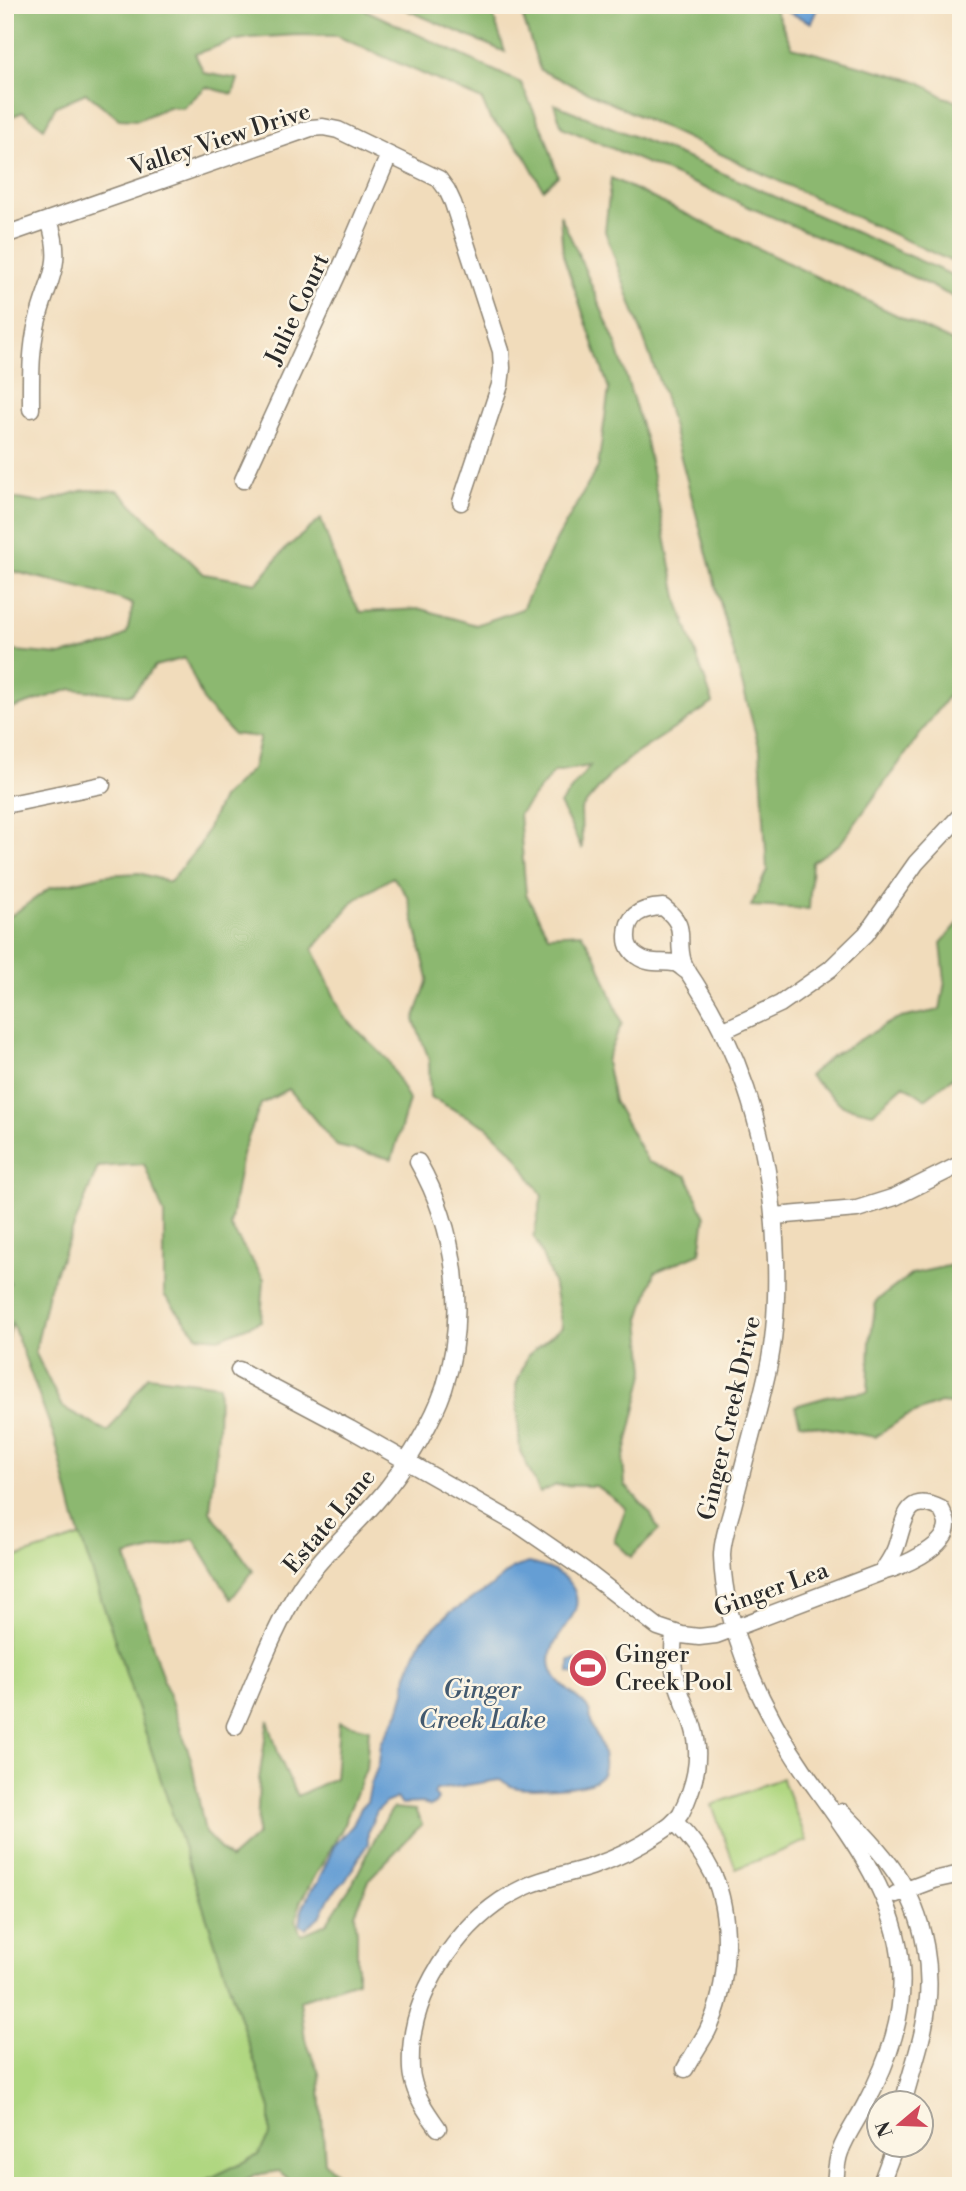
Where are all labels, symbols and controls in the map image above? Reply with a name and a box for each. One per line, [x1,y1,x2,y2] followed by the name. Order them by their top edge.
[125,97,315,184] street label: Valley View Drive
[259,249,337,371] street label: Julie Court
[692,1313,768,1523] street label: Ginger Creek Drive
[277,1463,382,1580] street label: Estate Lane
[710,1555,833,1624] street label: Ginger Lea
[615,1640,732,1698] place label: Ginger Creek Pool
[567,1647,609,1689] sports icon: Ginger Creek Pool
[418,1674,546,1736] water label: Ginger Creek Lake
[864,2090,934,2160] north arrow
[871,2118,899,2140] text: N

